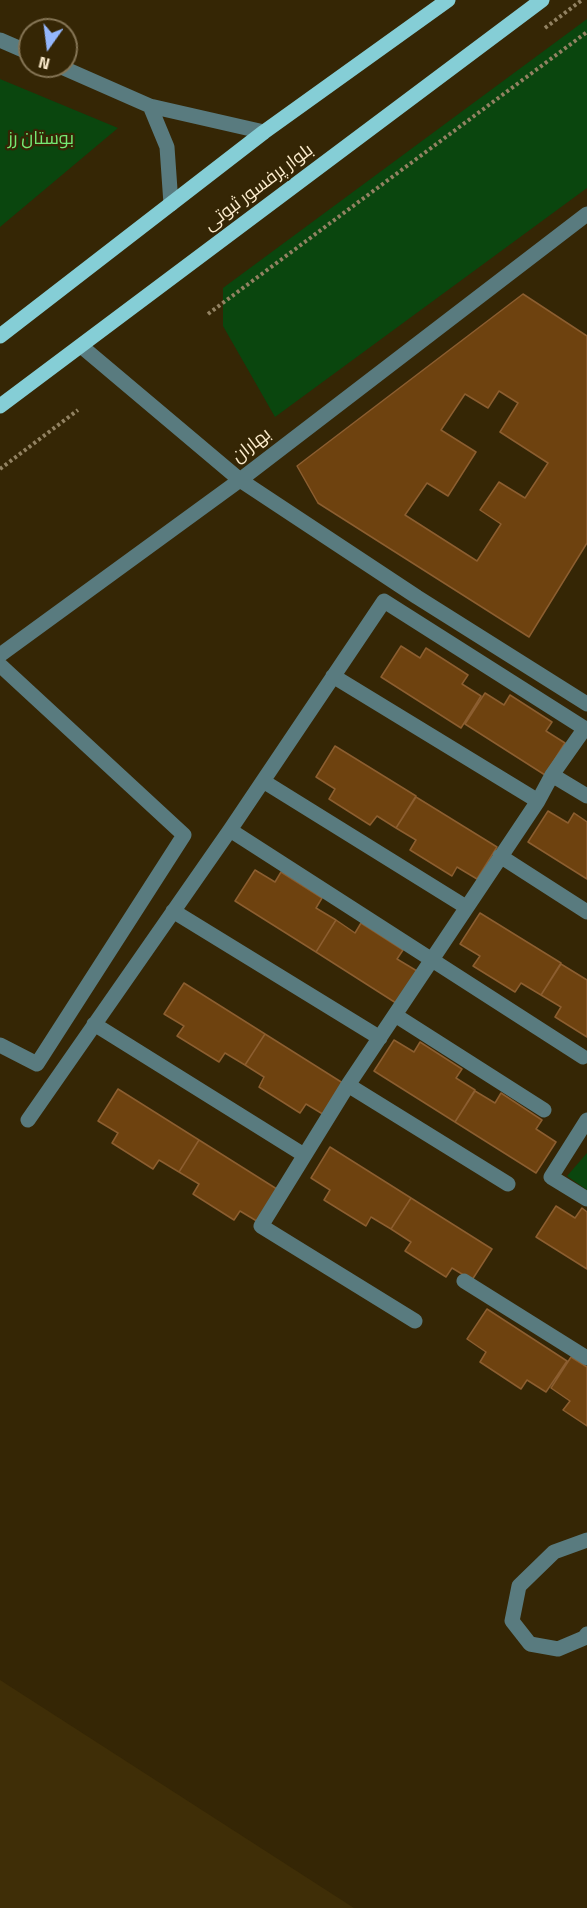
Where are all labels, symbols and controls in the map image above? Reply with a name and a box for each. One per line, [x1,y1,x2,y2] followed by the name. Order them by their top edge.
[18,18,78,78] north arrow
[36,51,52,77] text: N
[8,129,74,151] park label: بوستان رز
[200,140,318,236] street label: بلوار پرفسور ثبوتی
[228,424,276,468] street label: بهاران

